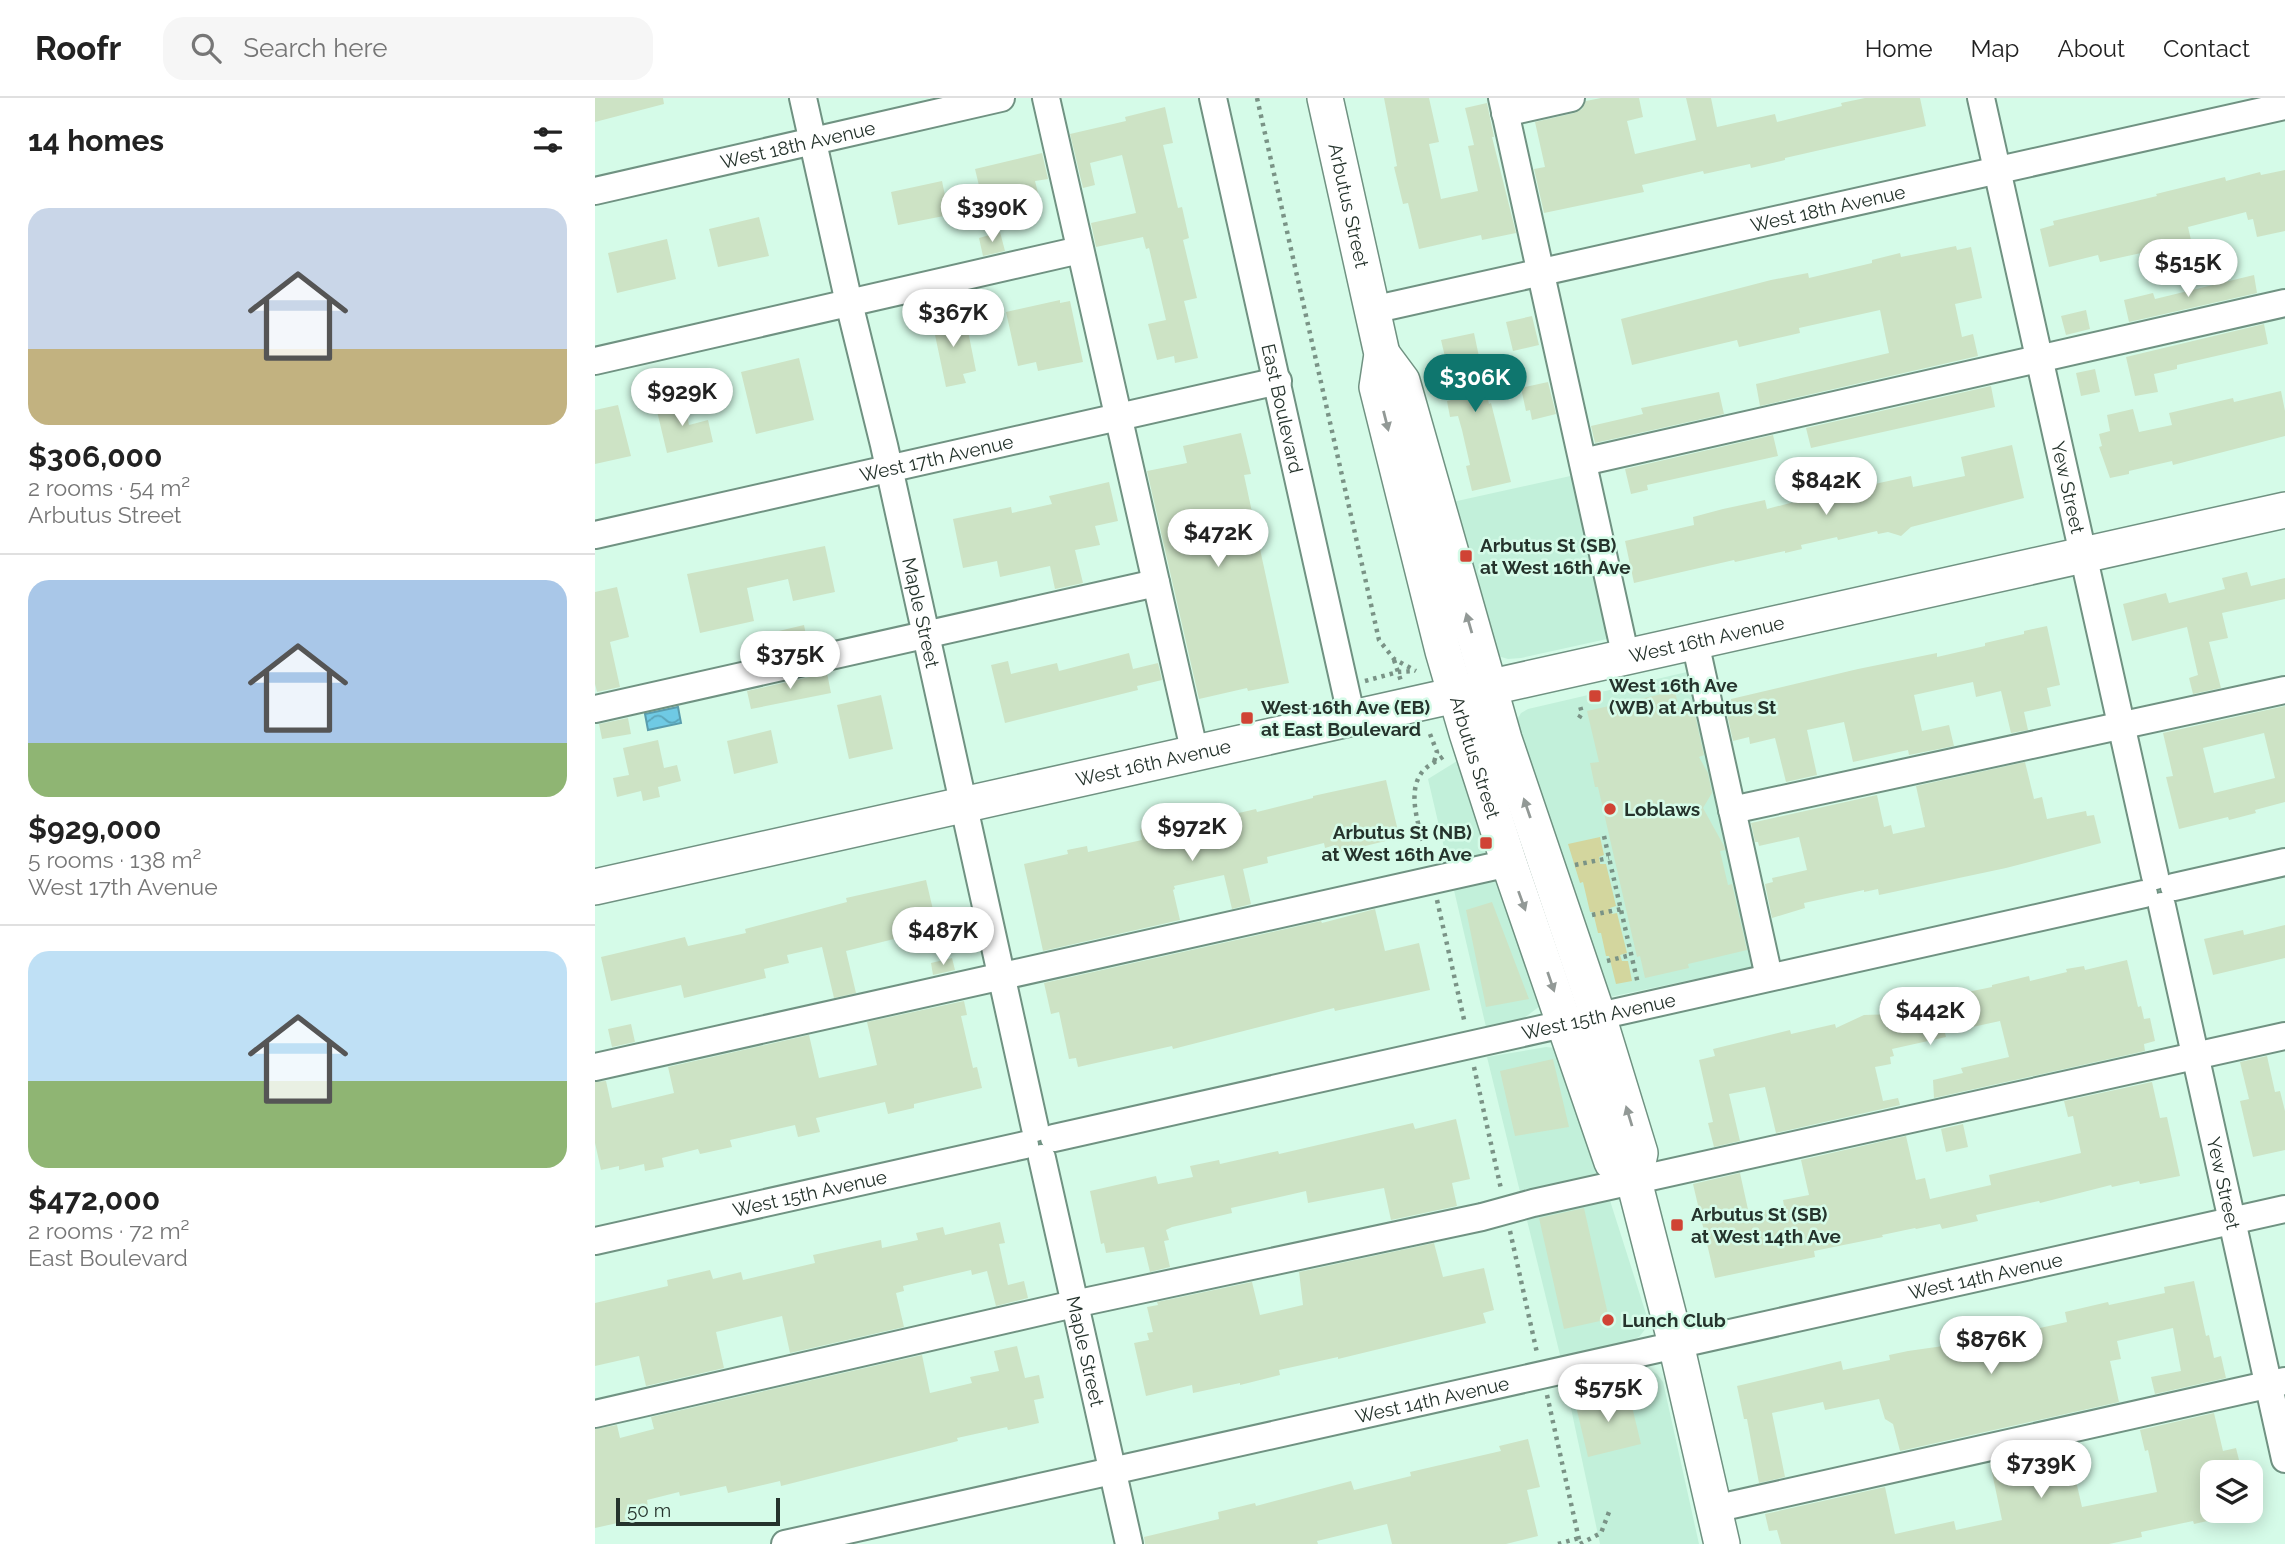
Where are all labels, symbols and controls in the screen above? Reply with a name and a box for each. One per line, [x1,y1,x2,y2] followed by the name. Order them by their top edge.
[163,17,653,80] search box
[35,29,121,68] text: Roofr
[187,29,225,67] icon: search
[243,33,388,63] text: Search here
[1865,34,1933,63] text: Home
[1971,34,2019,63] text: Map
[2057,34,2125,63] text: About
[2163,34,2250,63] text: Contact
[718,116,877,173] street label: West 18th Avenue
[529,121,567,159] icon: filters
[28,123,164,158] text: 14 homes
[1324,141,1374,270] street label: Arbutus Street
[1748,180,1907,236] street label: West 18th Avenue
[943,184,1041,244] pin: $390K
[957,193,1027,220] text: $390K
[2139,240,2237,299] pin: $515K
[2155,248,2221,275] text: $515K
[235,253,361,379] icon: home
[904,289,1002,349] pin: $367K
[918,298,988,325] text: $367K
[1257,341,1308,475] street label: East Boulevard
[1426,354,1524,414] pin: $306K
[1440,363,1510,390] text: $306K
[633,368,731,428] pin: $929K
[647,377,717,404] text: $929K
[1381,410,1392,432] one-way arrow
[858,430,1015,486] street label: West 17th Avenue
[28,439,162,474] text: $306,000
[2047,439,2089,536] street label: Yew Street
[1777,458,1875,517] pin: $842K
[1791,466,1861,493] text: $842K
[28,474,190,501] text: 2 rooms · 54 m²
[28,501,182,528] text: Arbutus Street
[1169,510,1267,569] pin: $472K
[1184,518,1252,545] text: $472K
[1480,534,1631,578] place label: Arbutus St (SB) at West 16th Ave
[1458,548,1474,564] marker: Arbutus St (SB) at West 16th Ave
[898,555,944,671] street label: Maple Street
[1627,611,1786,667] street label: West 16th Avenue
[1464,612,1474,633] one-way arrow
[235,625,361,751] icon: home
[741,632,839,691] pin: $375K
[756,640,824,667] text: $375K
[1609,674,1777,718] place label: West 16th Ave (WB) at Arbutus St
[1587,688,1603,704] marker: West 16th Ave (WB) at Arbutus St
[1446,694,1505,822] street label: Arbutus Street
[1261,696,1430,740] place label: West 16th Ave (EB) at East Boulevard
[1239,710,1255,726] marker: West 16th Ave (EB) at East Boulevard
[1074,735,1233,790] street label: West 16th Avenue
[1521,798,1532,819] one-way arrow
[1624,798,1700,820] place label: Loblaws
[1602,801,1618,817] marker: Loblaws
[1143,804,1241,863] pin: $972K
[28,811,162,846] text: $929,000
[1157,812,1227,839] text: $972K
[1321,821,1472,865] place label: Arbutus St (NB) at West 16th Ave
[1478,835,1494,851] marker: Arbutus St (NB) at West 16th Ave
[28,846,202,873] text: 5 rooms · 138 m²
[28,873,218,900] text: West 17th Avenue
[1517,890,1528,911] one-way arrow
[894,908,992,967] pin: $487K
[908,916,978,943] text: $487K
[1546,971,1557,992] one-way arrow
[1519,988,1678,1044] street label: West 15th Avenue
[1881,988,1979,1047] pin: $442K
[235,996,361,1122] icon: home
[1895,996,1965,1023] text: $442K
[1623,1105,1633,1126] one-way arrow
[2203,1135,2245,1232] street label: Yew Street
[731,1165,889,1221] street label: West 15th Avenue
[28,1182,160,1217] text: $472,000
[1691,1203,1841,1247] place label: Arbutus St (SB) at West 14th Ave
[28,1217,189,1244] text: 2 rooms · 72 m²
[1669,1217,1685,1233] marker: Arbutus St (SB) at West 14th Ave
[28,1244,188,1271] text: East Boulevard
[1906,1248,2064,1304] street label: West 14th Avenue
[1062,1294,1109,1409] street label: Maple Street
[1622,1309,1726,1331] place label: Lunch Club
[1600,1312,1616,1328] marker: Lunch Club
[1942,1316,2040,1376] pin: $876K
[1956,1325,2026,1352] text: $876K
[1559,1364,1657,1424] pin: $575K
[1353,1372,1511,1427] street label: West 14th Avenue
[1574,1373,1642,1400] text: $575K
[1992,1440,2090,1500] pin: $739K
[2006,1449,2076,1476] text: $739K
[2200,1460,2263,1523] map controls
[2200,1460,2263,1523] button: layers
[616,1495,781,1527] scale bar
[627,1499,671,1521] text: 50 m

